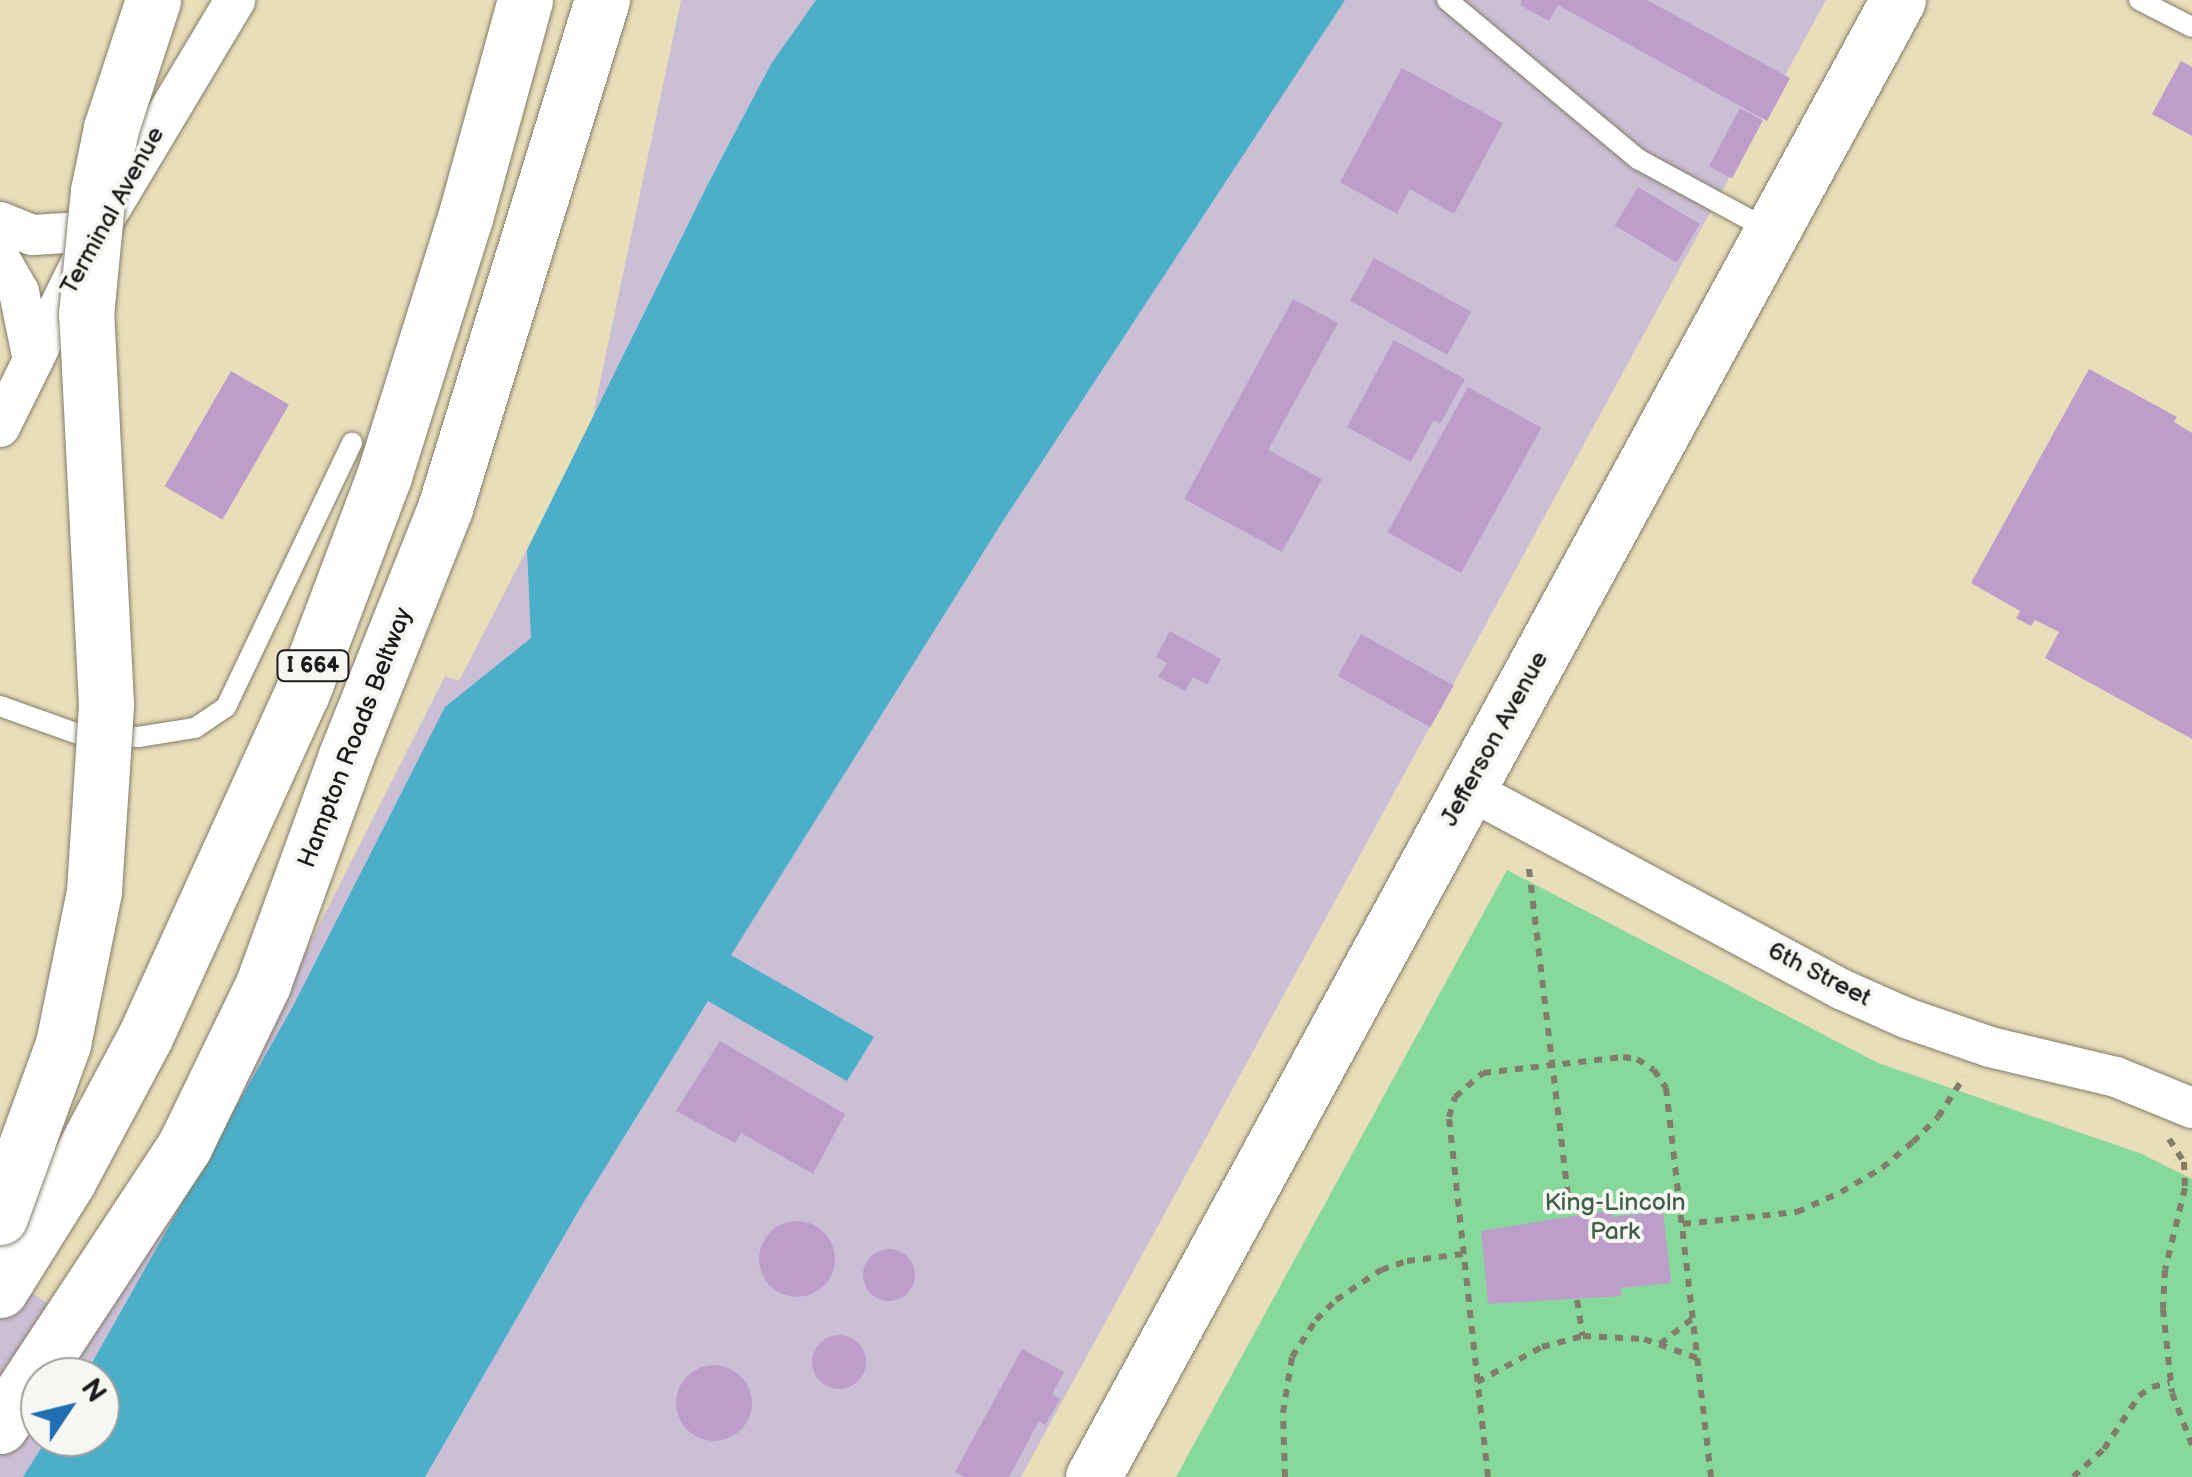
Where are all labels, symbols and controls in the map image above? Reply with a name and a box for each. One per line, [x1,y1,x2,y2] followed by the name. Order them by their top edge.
[54,122,172,300] street label: Terminal Avenue
[293,604,419,872] street label: Hampton Roads Beltway
[1435,646,1555,832] street label: Jefferson Avenue
[276,649,350,683] road number: I 664
[1762,936,1876,1014] street label: 6th Street
[1544,1189,1686,1248] park label: King-Lincoln Park
[20,1357,120,1457] north arrow
[74,1373,113,1409] text: N

